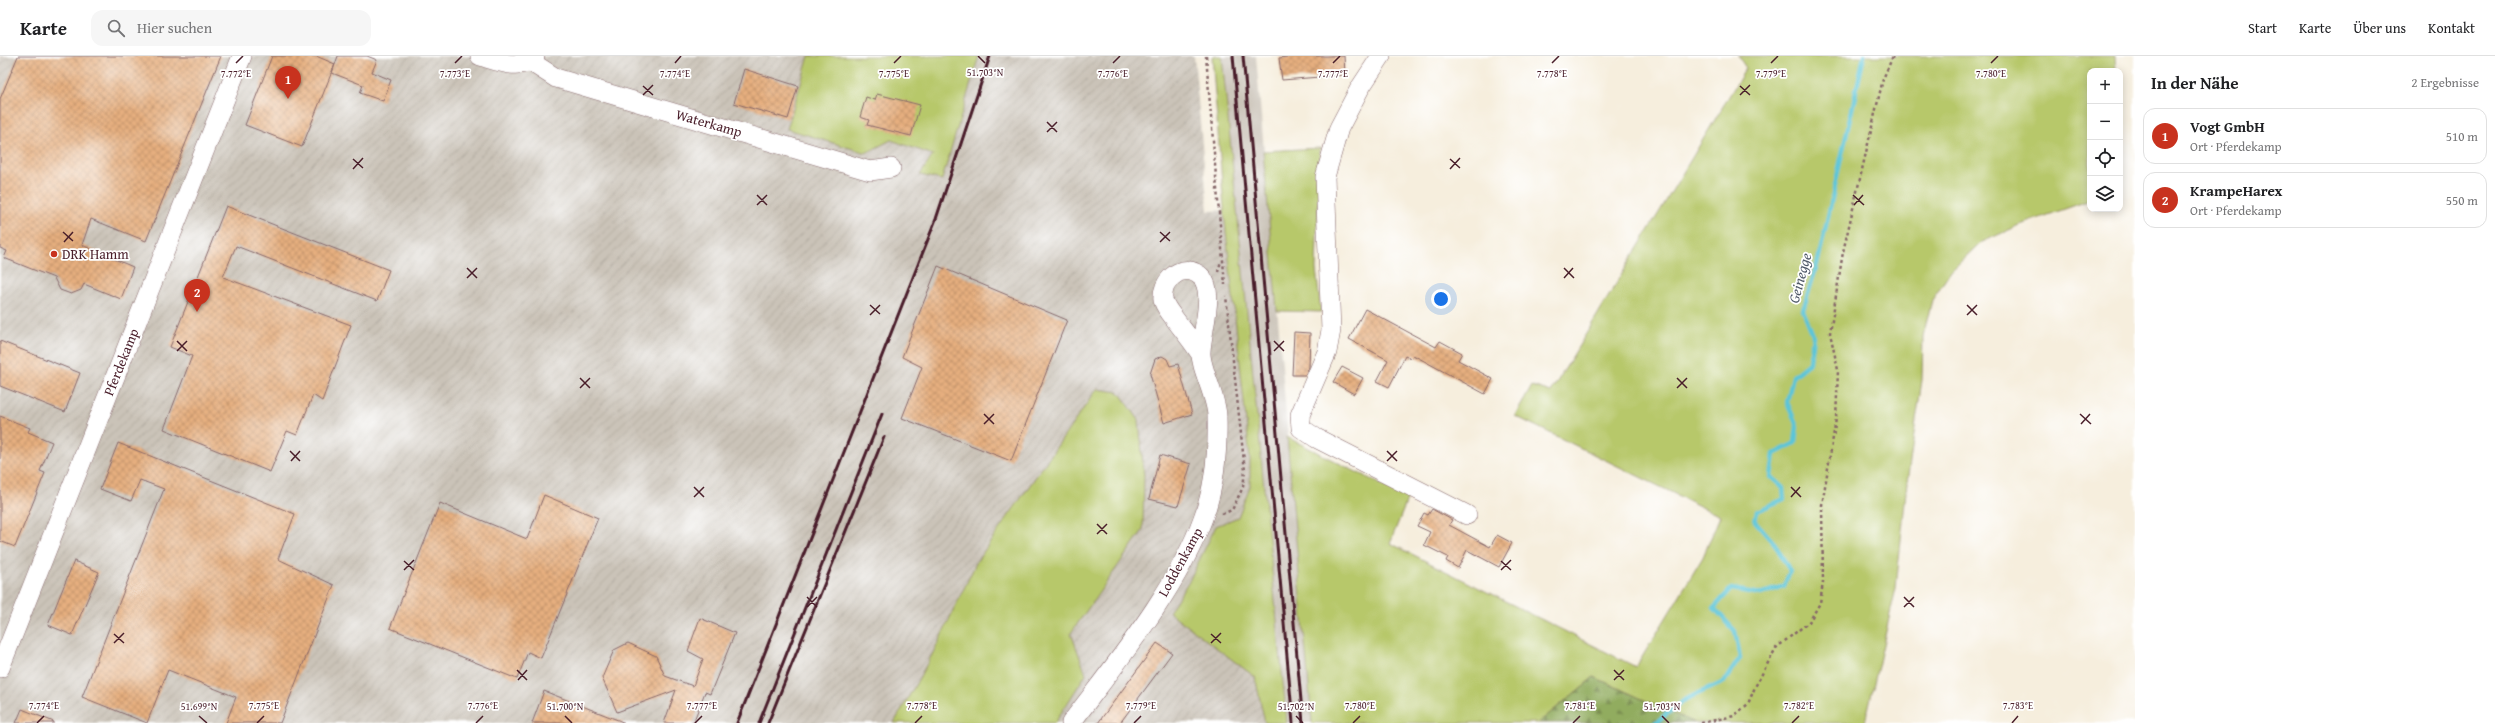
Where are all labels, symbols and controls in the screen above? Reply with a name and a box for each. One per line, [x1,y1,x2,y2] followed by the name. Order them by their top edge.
[91,10,371,46] search box
[20,14,67,42] text: Karte
[105,17,127,39] icon: search
[137,17,212,38] text: Hier suchen
[2248,18,2277,38] text: Start
[2299,18,2331,38] text: Karte
[2353,18,2406,38] text: Über uns
[2428,18,2475,38] text: Kontakt
[967,65,1004,80] text: 51.703°N
[221,66,251,81] text: 7.772°E
[275,66,301,99] pin: 1
[440,66,470,81] text: 7.773°E
[660,66,690,81] text: 7.774°E
[879,66,909,81] text: 7.775°E
[1098,66,1128,81] text: 7.776°E
[1318,66,1348,81] text: 7.777°E
[1537,66,1567,81] text: 7.778°E
[1756,66,1786,81] text: 7.779°E
[1976,66,2006,81] text: 7.780°E
[2087,68,2123,212] map controls
[2087,68,2123,104] button: +
[2151,70,2239,95] text: In der Nähe
[2411,73,2479,92] text: 2 Ergebnisse
[674,104,745,142] street label: Waterkamp
[2087,104,2123,140] button: −
[2190,116,2265,137] text: Vogt GmbH
[2162,127,2168,146] text: 1
[2446,127,2478,146] text: 510 m
[2190,137,2282,156] text: Ort · Pferdekamp
[2087,140,2123,176] button: locate
[2087,176,2123,212] button: layers
[2190,180,2282,201] text: KrampeHarex
[2162,191,2168,210] text: 2
[2446,191,2478,210] text: 550 m
[2190,201,2282,220] text: Ort · Pferdekamp
[62,244,129,264] place label: DRK Hamm
[49,249,59,259] marker: DRK Hamm
[1783,250,1816,305] water label: Geinegge
[184,279,210,312] pin: 2
[1431,289,1451,309] your location
[98,325,144,399] street label: Pferdekamp
[1153,524,1207,600] street label: Loddenkamp
[29,698,59,713] text: 7.774°E
[249,698,279,713] text: 7.775°E
[468,698,498,713] text: 7.776°E
[687,698,717,713] text: 7.777°E
[907,698,937,713] text: 7.778°E
[1126,698,1156,713] text: 7.779°E
[1345,698,1375,713] text: 7.780°E
[1565,698,1595,713] text: 7.781°E
[1784,698,1814,713] text: 7.782°E
[2003,698,2033,713] text: 7.783°E
[181,699,218,714] text: 51.699°N
[547,699,584,714] text: 51.700°N
[1278,699,1315,714] text: 51.702°N
[1644,699,1681,714] text: 51.703°N

